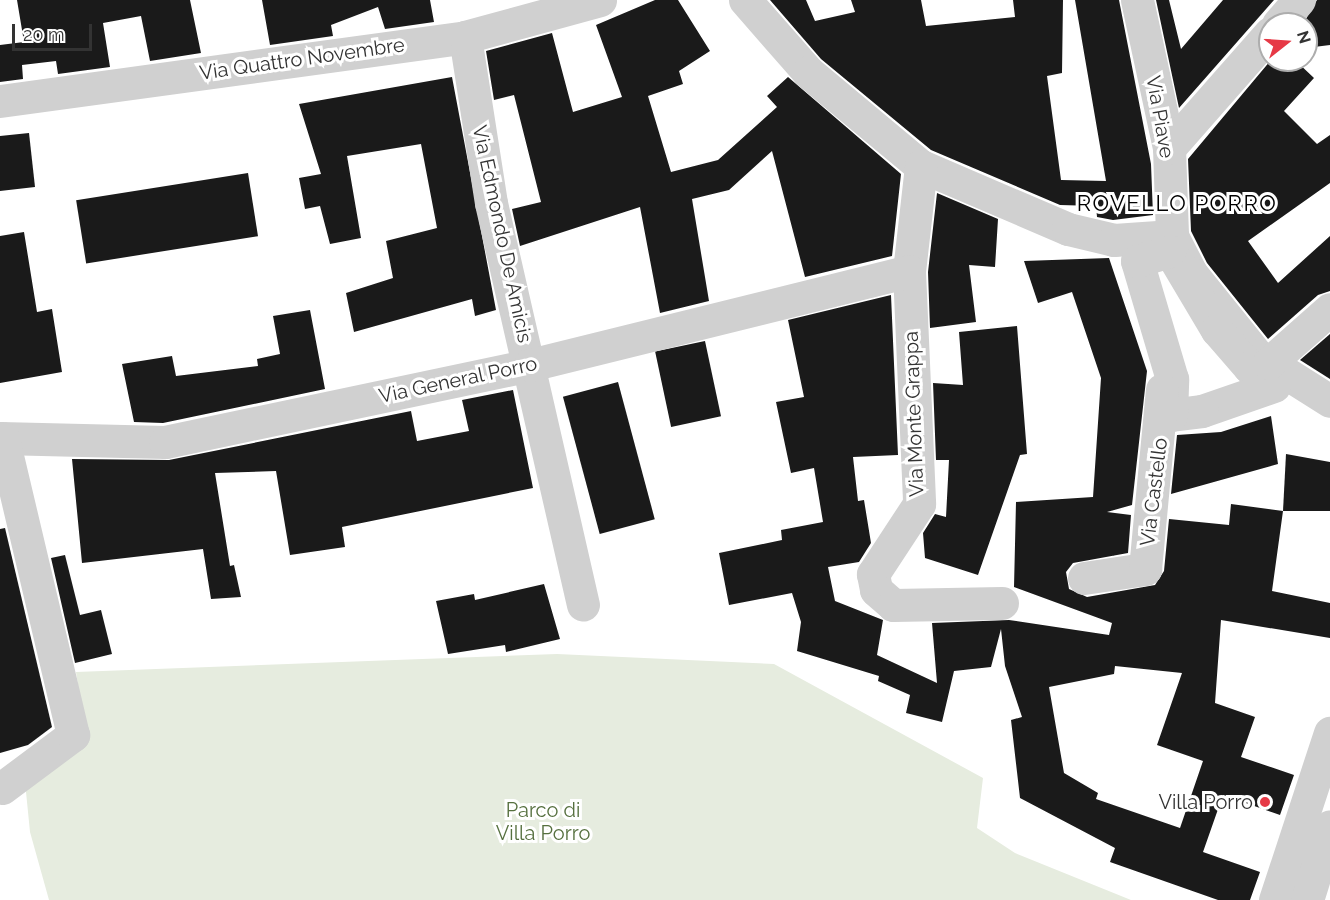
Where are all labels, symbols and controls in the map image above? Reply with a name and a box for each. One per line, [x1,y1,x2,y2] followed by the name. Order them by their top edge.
[15,12,94,50] scale bar
[1258,12,1318,72] north arrow
[23,24,65,45] text: 20 m
[1293,29,1315,46] text: N
[198,33,406,85] street label: Via Quattro Novembre
[1141,74,1179,160] street label: Via Piave
[467,123,537,345] street label: Via Edmondo De Amicis
[1077,191,1277,217] district label: ROVELLO PORRO
[899,331,929,497] street label: Via Monte Grappa
[376,351,540,409] street label: Via General Porro
[1135,436,1173,548] street label: Via Castello
[1158,790,1253,814] place label: Villa Porro
[1258,795,1272,809] marker: Villa Porro
[496,799,590,846] park label: Parco di Villa Porro

